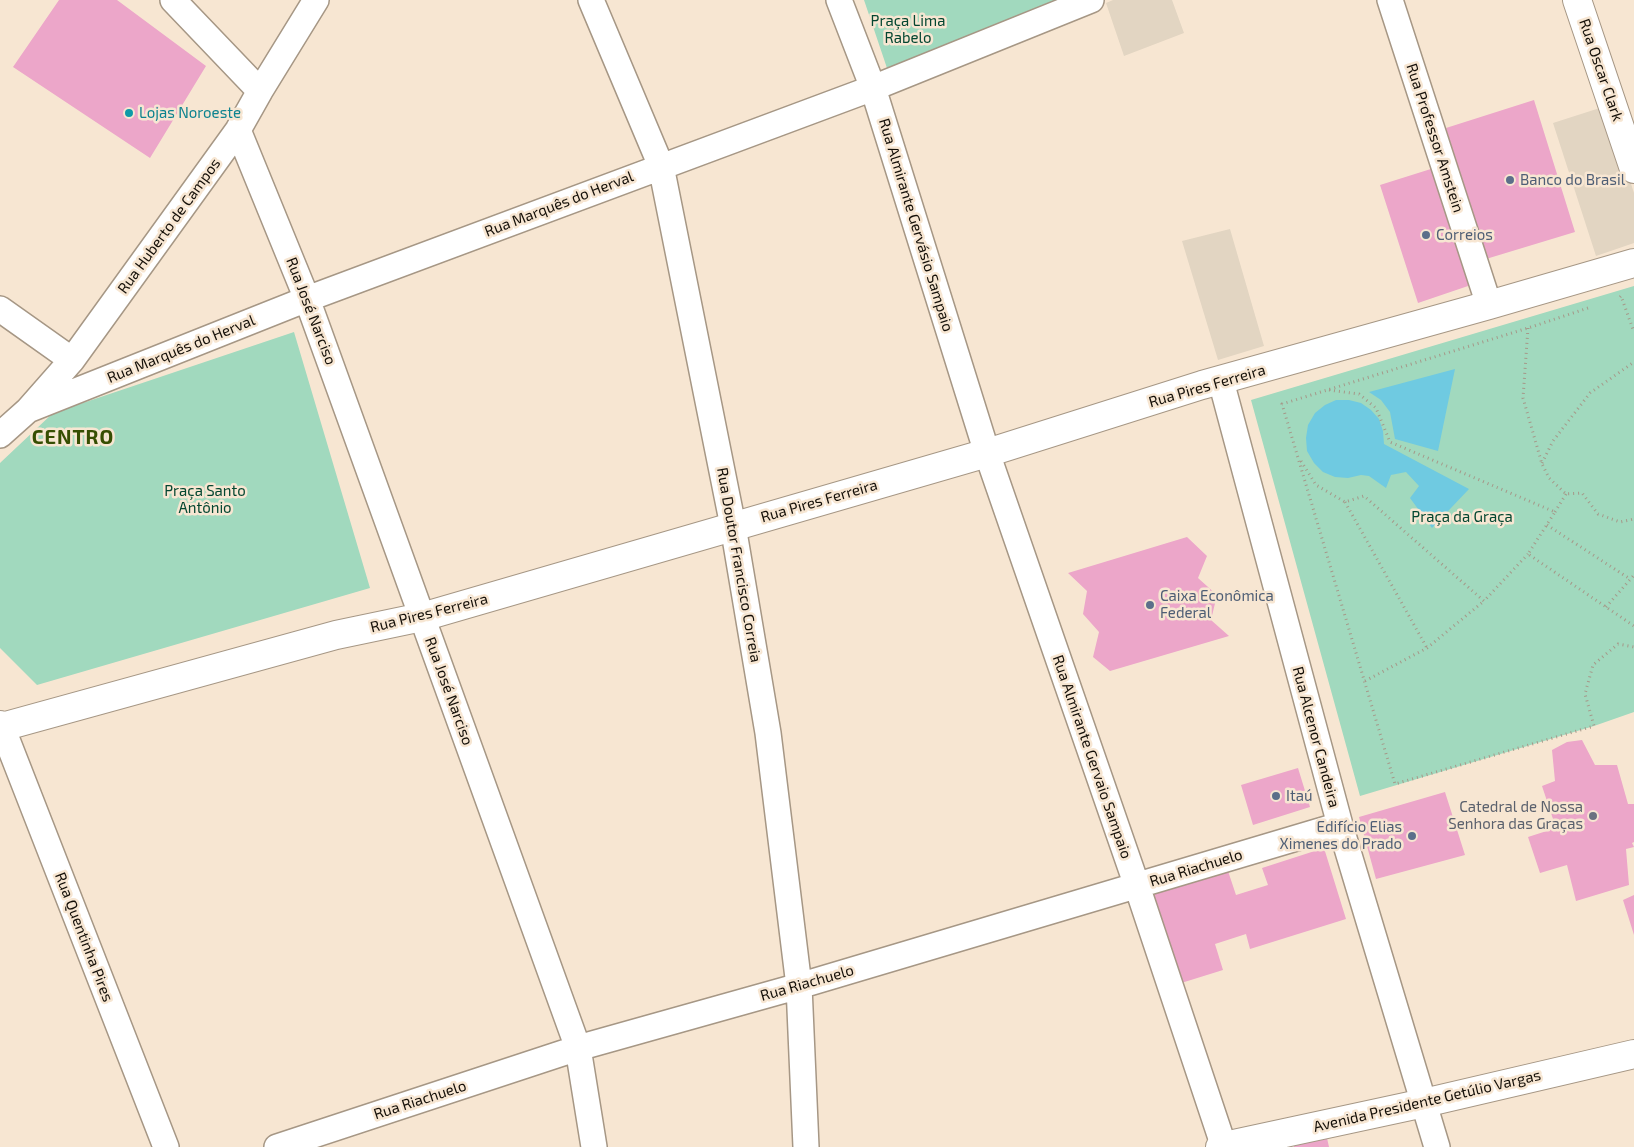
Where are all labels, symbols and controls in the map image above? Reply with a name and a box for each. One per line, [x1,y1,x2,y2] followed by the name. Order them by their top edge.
[871,12,945,47] park label: Praça Lima Rabelo
[1575,17,1627,123] street label: Rua Oscar Clark
[1402,61,1468,215] street label: Rua Professor Amstein
[139,104,241,122] place label: Lojas Noroeste
[123,107,135,119] marker: Lojas Noroeste
[875,116,957,334] street label: Rua Almirante Gervásio Sampaio
[114,155,224,297] street label: Rua Huberto de Campos
[482,167,636,241] street label: Rua Marquês do Herval
[1520,171,1625,189] place label: Banco do Brasil
[1504,174,1516,186] marker: Banco do Brasil
[1436,226,1493,244] place label: Correios
[1420,229,1432,241] marker: Correios
[282,255,340,367] street label: Rua José Narciso
[104,311,258,387] street label: Rua Marquês do Herval
[1147,361,1267,411] street label: Rua Pires Ferreira
[31,425,115,449] district label: CENTRO
[713,466,765,664] street label: Rua Doutor Francisco Correia
[759,476,879,526] street label: Rua Pires Ferreira
[164,482,246,517] park label: Praça Santo Antônio
[1411,508,1513,526] park label: Praça da Graça
[1160,587,1274,622] place label: Caixa Econômica Federal
[368,590,490,636] street label: Rua Pires Ferreira
[1144,599,1156,611] marker: Caixa Econômica Federal
[421,634,477,748] street label: Rua José Narciso
[1049,653,1135,861] street label: Rua Almirante Gervaio Sampaio
[1289,665,1343,809] street label: Rua Alcenor Candeira
[1286,787,1312,805] place label: Itaú
[1270,790,1282,802] marker: Itaú
[1448,798,1583,833] place label: Catedral de Nossa Senhora das Graças
[1587,810,1599,822] marker: Catedral de Nossa Senhora das Graças
[1280,818,1402,853] place label: Edifício Elias Ximenes do Prado
[1406,830,1418,842] marker: Edifício Elias Ximenes do Prado
[1147,845,1245,891] street label: Rua Riachuelo
[51,870,117,1004] street label: Rua Quentinha Pires
[758,961,856,1005] street label: Rua Riachuelo
[1311,1066,1543,1136] street label: Avenida Presidente Getúlio Vargas
[371,1077,469,1123] street label: Rua Riachuelo

